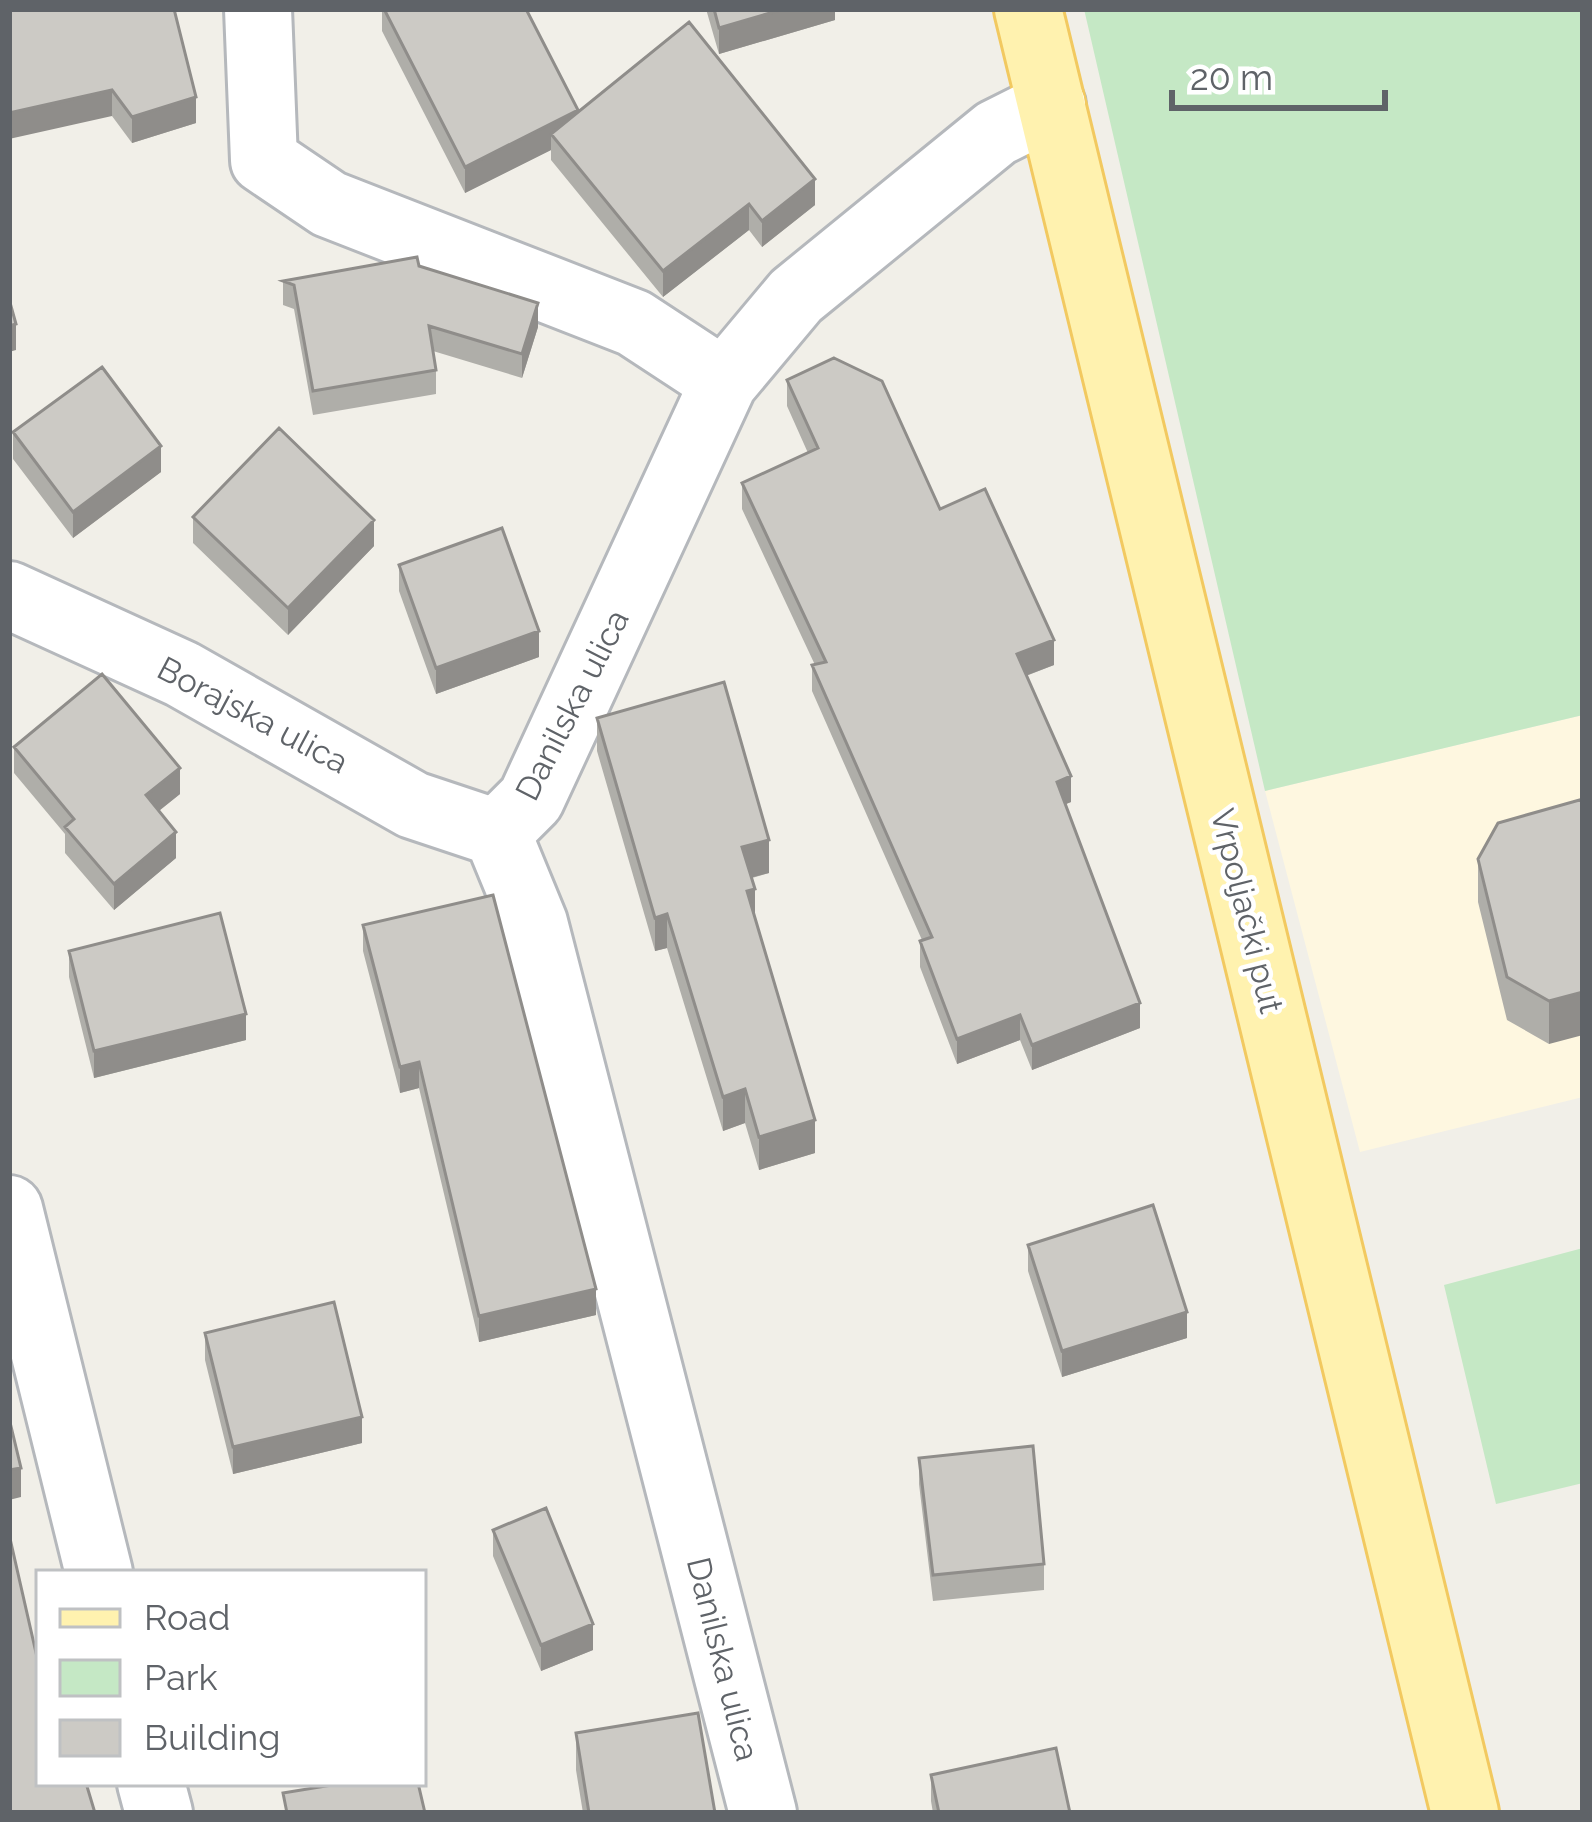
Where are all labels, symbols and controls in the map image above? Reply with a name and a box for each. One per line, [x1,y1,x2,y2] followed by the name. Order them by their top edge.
[1172,36,1385,110] scale bar
[1190,56,1273,98] text: 20 m
[507,603,637,807] street label: Danilska ulica
[151,648,355,782] street label: Borajska ulica
[1203,805,1291,1017] street label: Vrpoljački put
[679,1553,767,1765] street label: Danilska ulica
[36,1570,426,1786] legend
[144,1596,230,1638] text: Road
[144,1656,218,1698] text: Park
[144,1716,280,1758] text: Building

